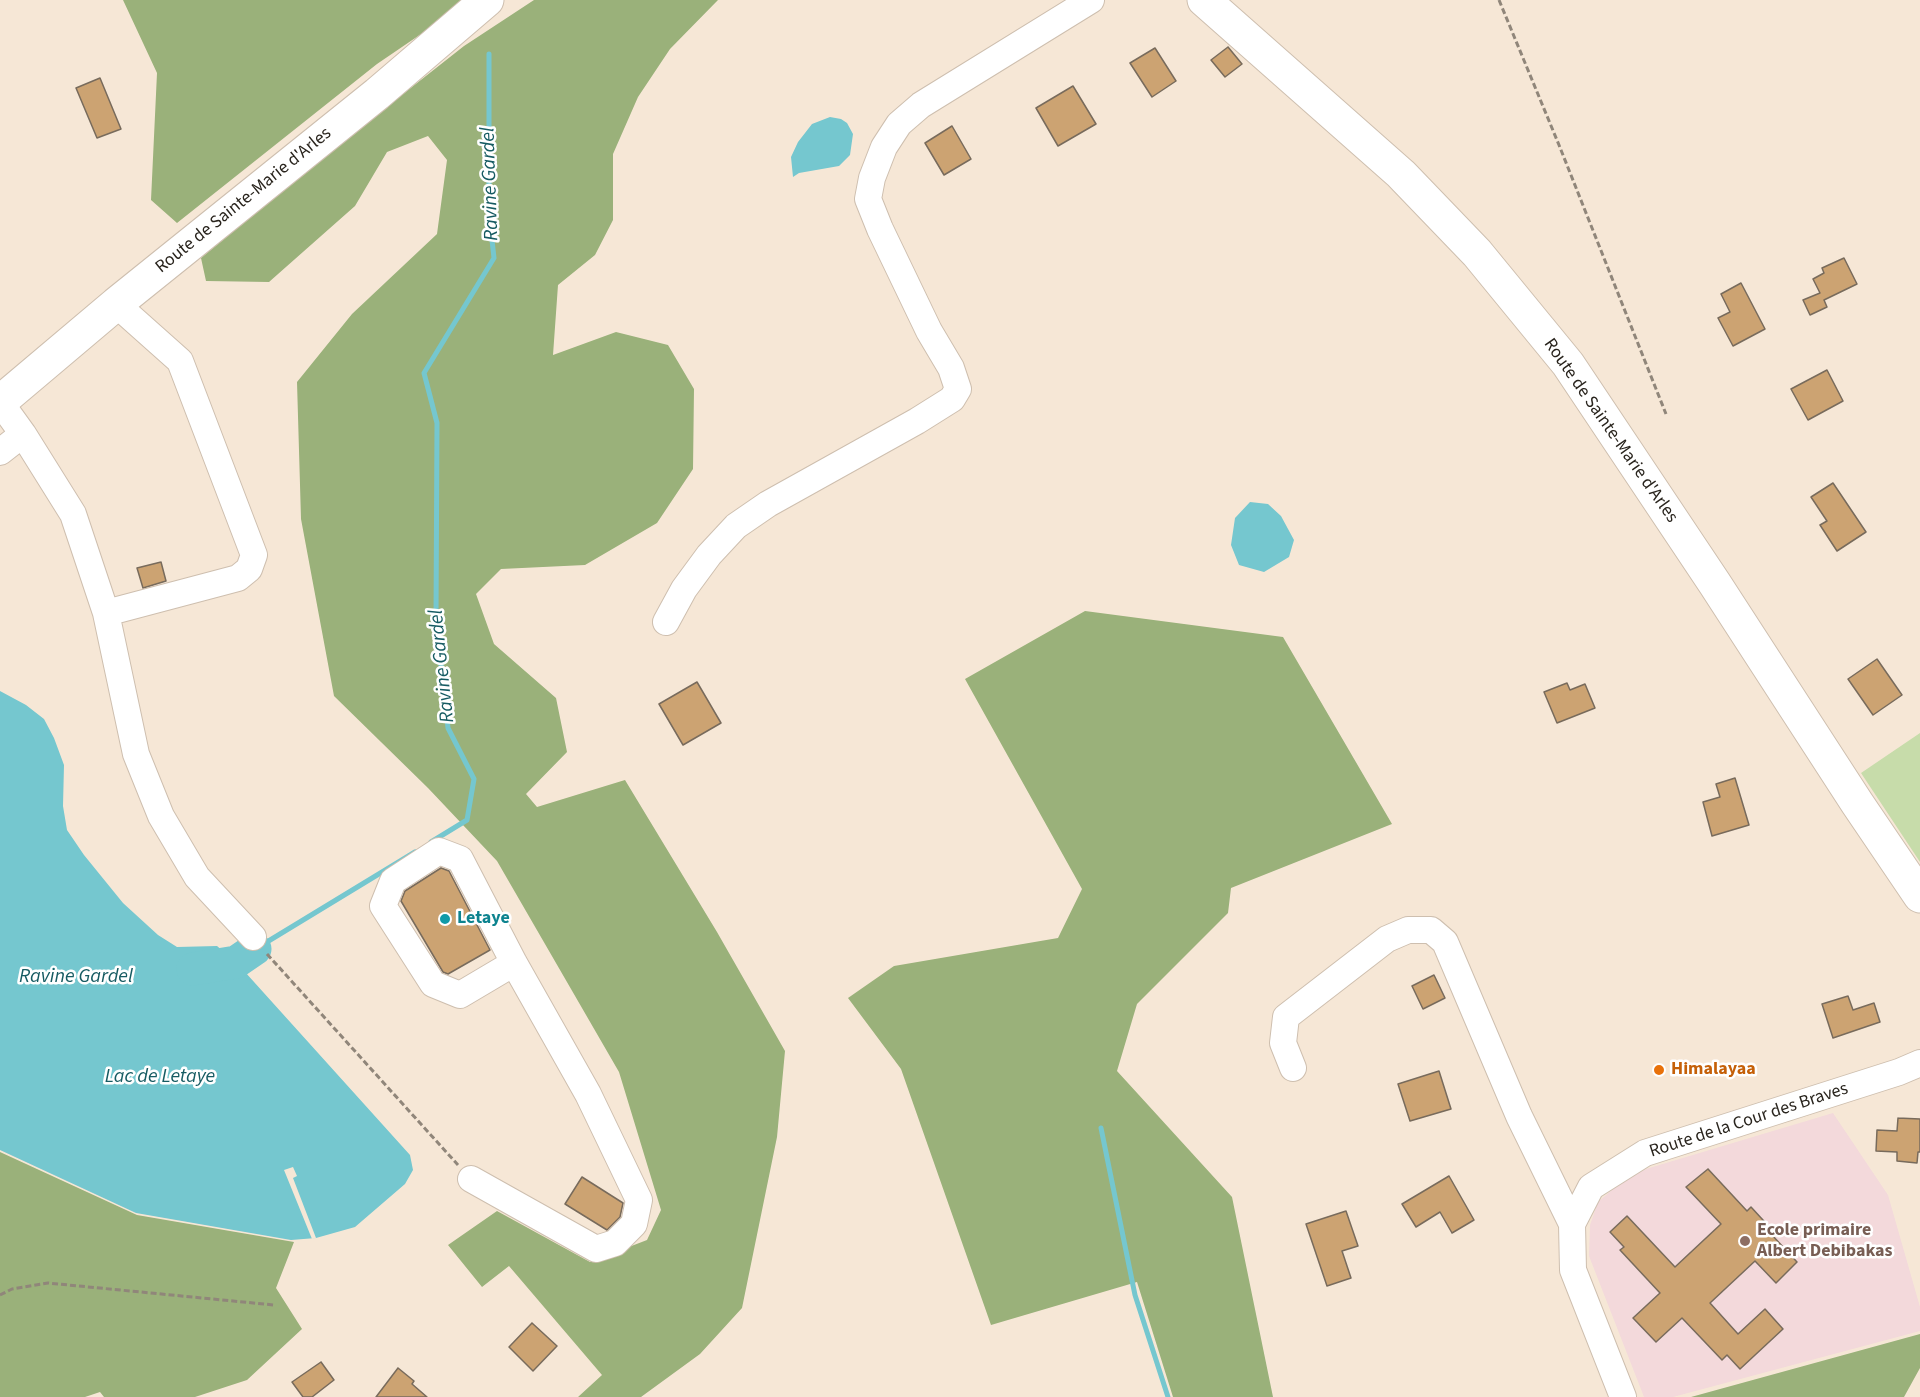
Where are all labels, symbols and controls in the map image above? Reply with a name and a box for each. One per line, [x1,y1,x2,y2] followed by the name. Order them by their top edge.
[152,123,336,279] street label: Route de Sainte-Marie d'Arles
[477,127,505,241] water label: Ravine Gardel
[1538,335,1682,527] street label: Route de Sainte-Marie d'Arles
[425,608,461,724] water label: Ravine Gardel
[457,908,510,930] place label: Letaye
[438,912,452,926] marker: Letaye
[19,966,133,990] water label: Ravine Gardel
[1671,1059,1756,1081] place label: Himalayaa
[1652,1063,1666,1077] marker: Himalayaa
[105,1066,215,1090] water label: Lac de Letaye
[1647,1079,1851,1163] street label: Route de la Cour des Braves
[1757,1220,1893,1262] place label: Ecole primaire Albert Debibakas
[1738,1234,1752,1248] marker: Ecole primaire Albert Debibakas

